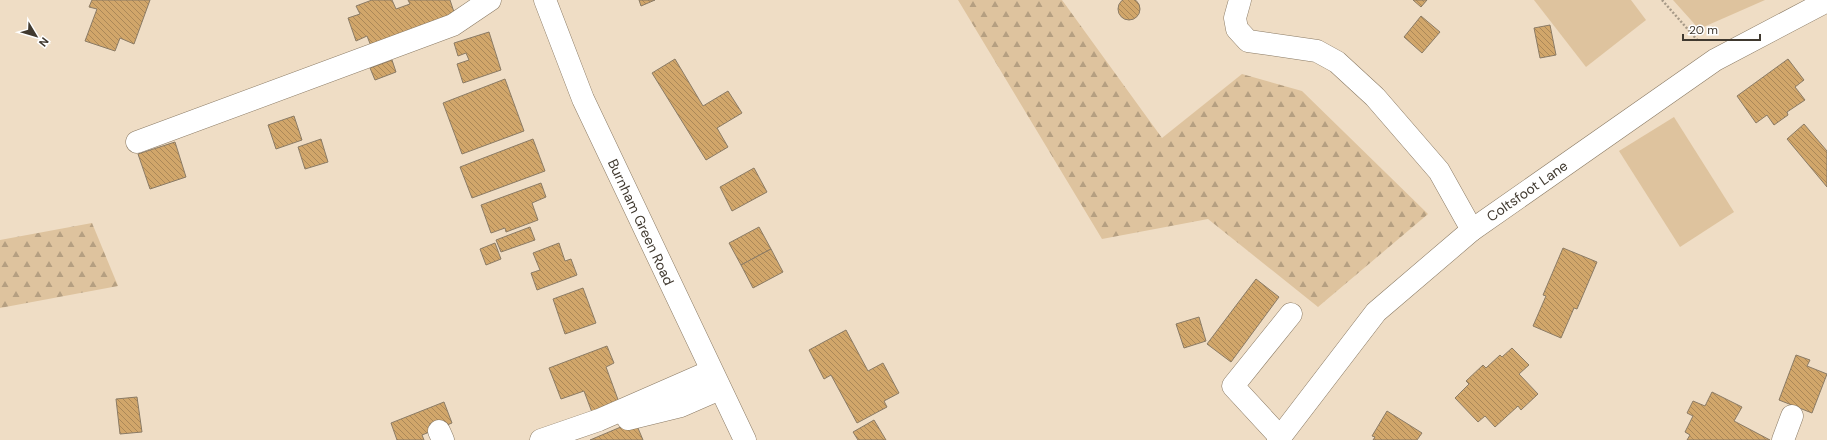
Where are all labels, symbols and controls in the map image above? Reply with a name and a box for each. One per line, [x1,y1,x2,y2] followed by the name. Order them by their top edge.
[16,16,56,56] north arrow
[1683,16,1760,42] scale bar
[1689,22,1718,38] text: 20 m
[36,35,52,50] text: N
[604,156,678,288] street label: Burnham Green Road
[1483,156,1571,226] street label: Coltsfoot Lane

